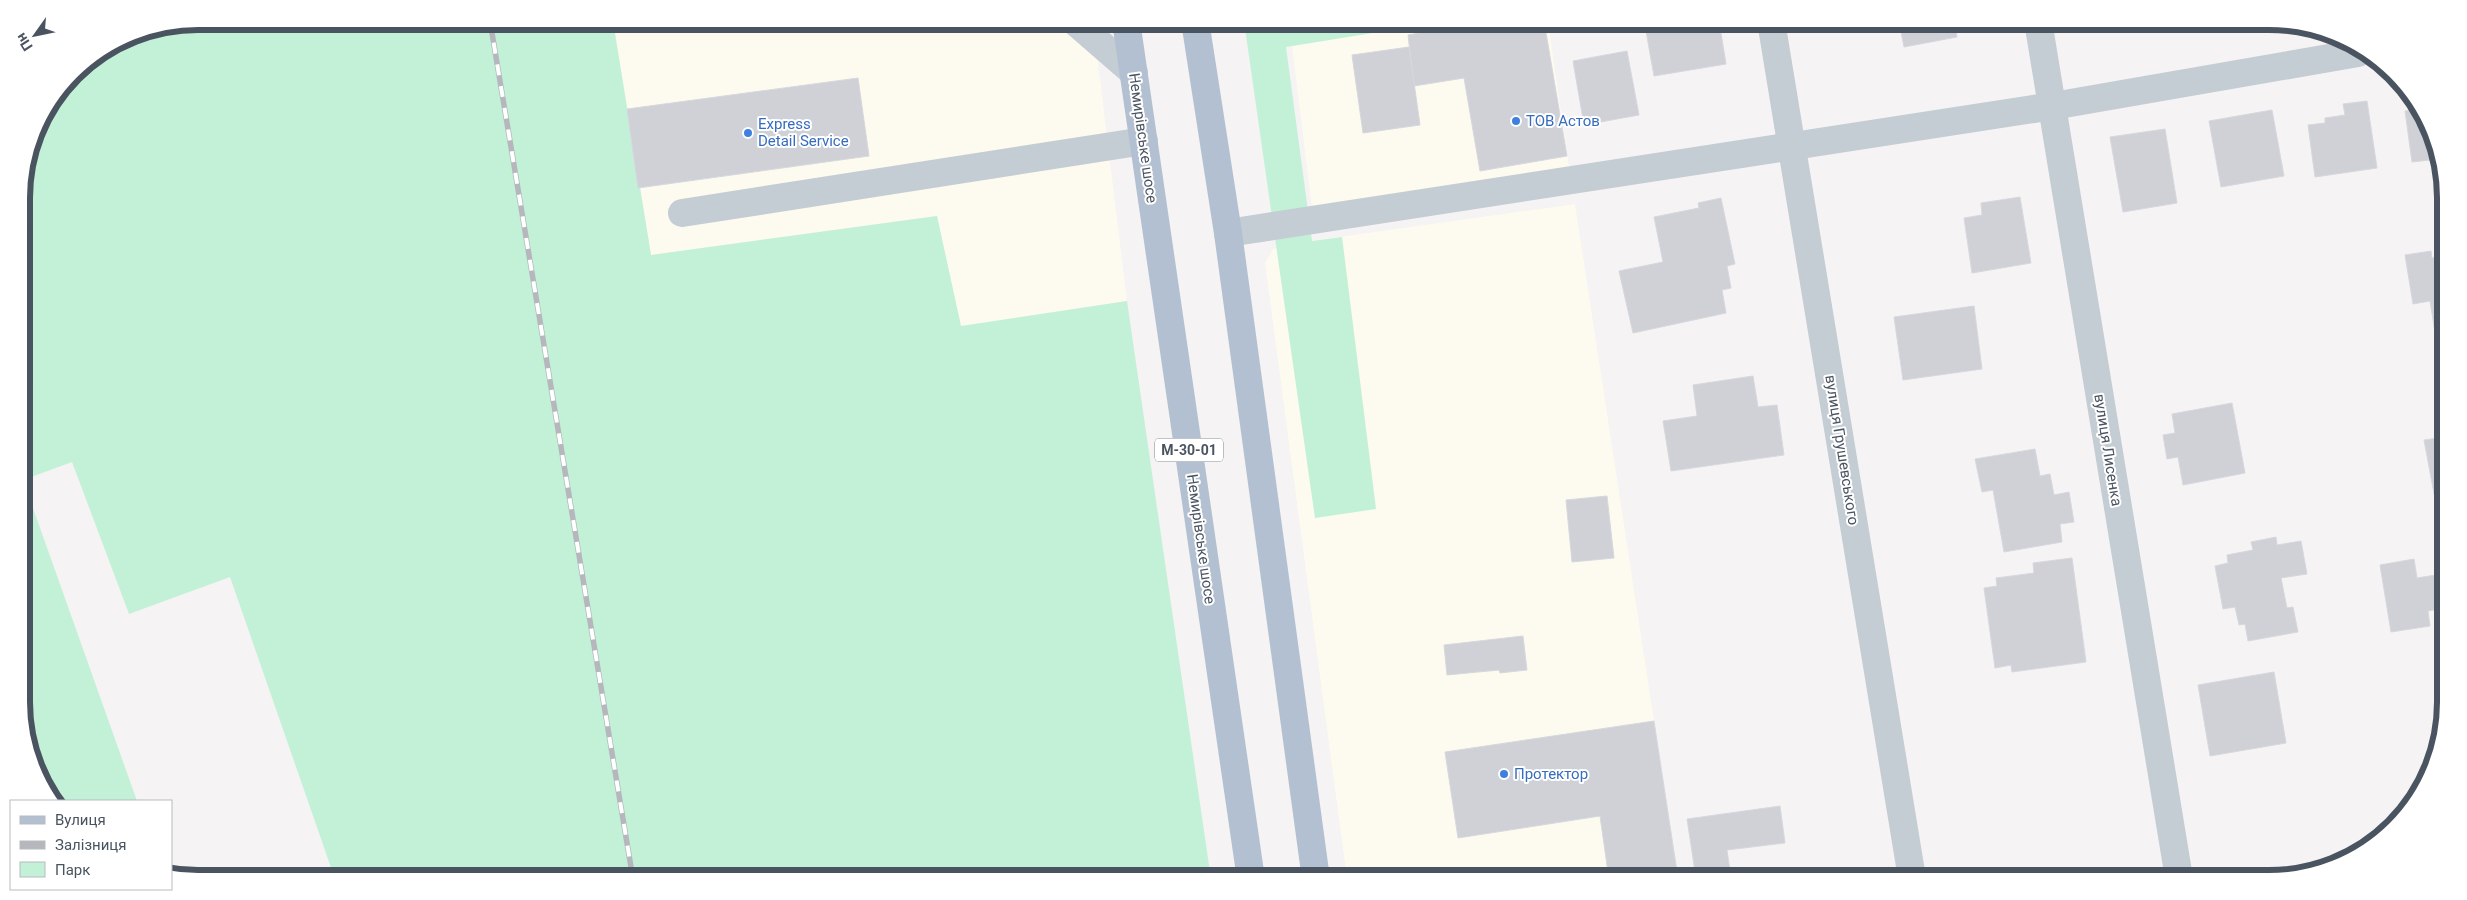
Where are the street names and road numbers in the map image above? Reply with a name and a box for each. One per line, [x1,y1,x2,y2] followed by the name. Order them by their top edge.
[1125,72,1161,204] street label: Немирівське шосе
[1821,374,1863,526] street label: вулиця Грушевського
[2090,393,2126,507] street label: вулиця Лисенка
[1155,438,1223,462] road number: М-30-01
[1183,473,1219,605] street label: Немирівське шосе

